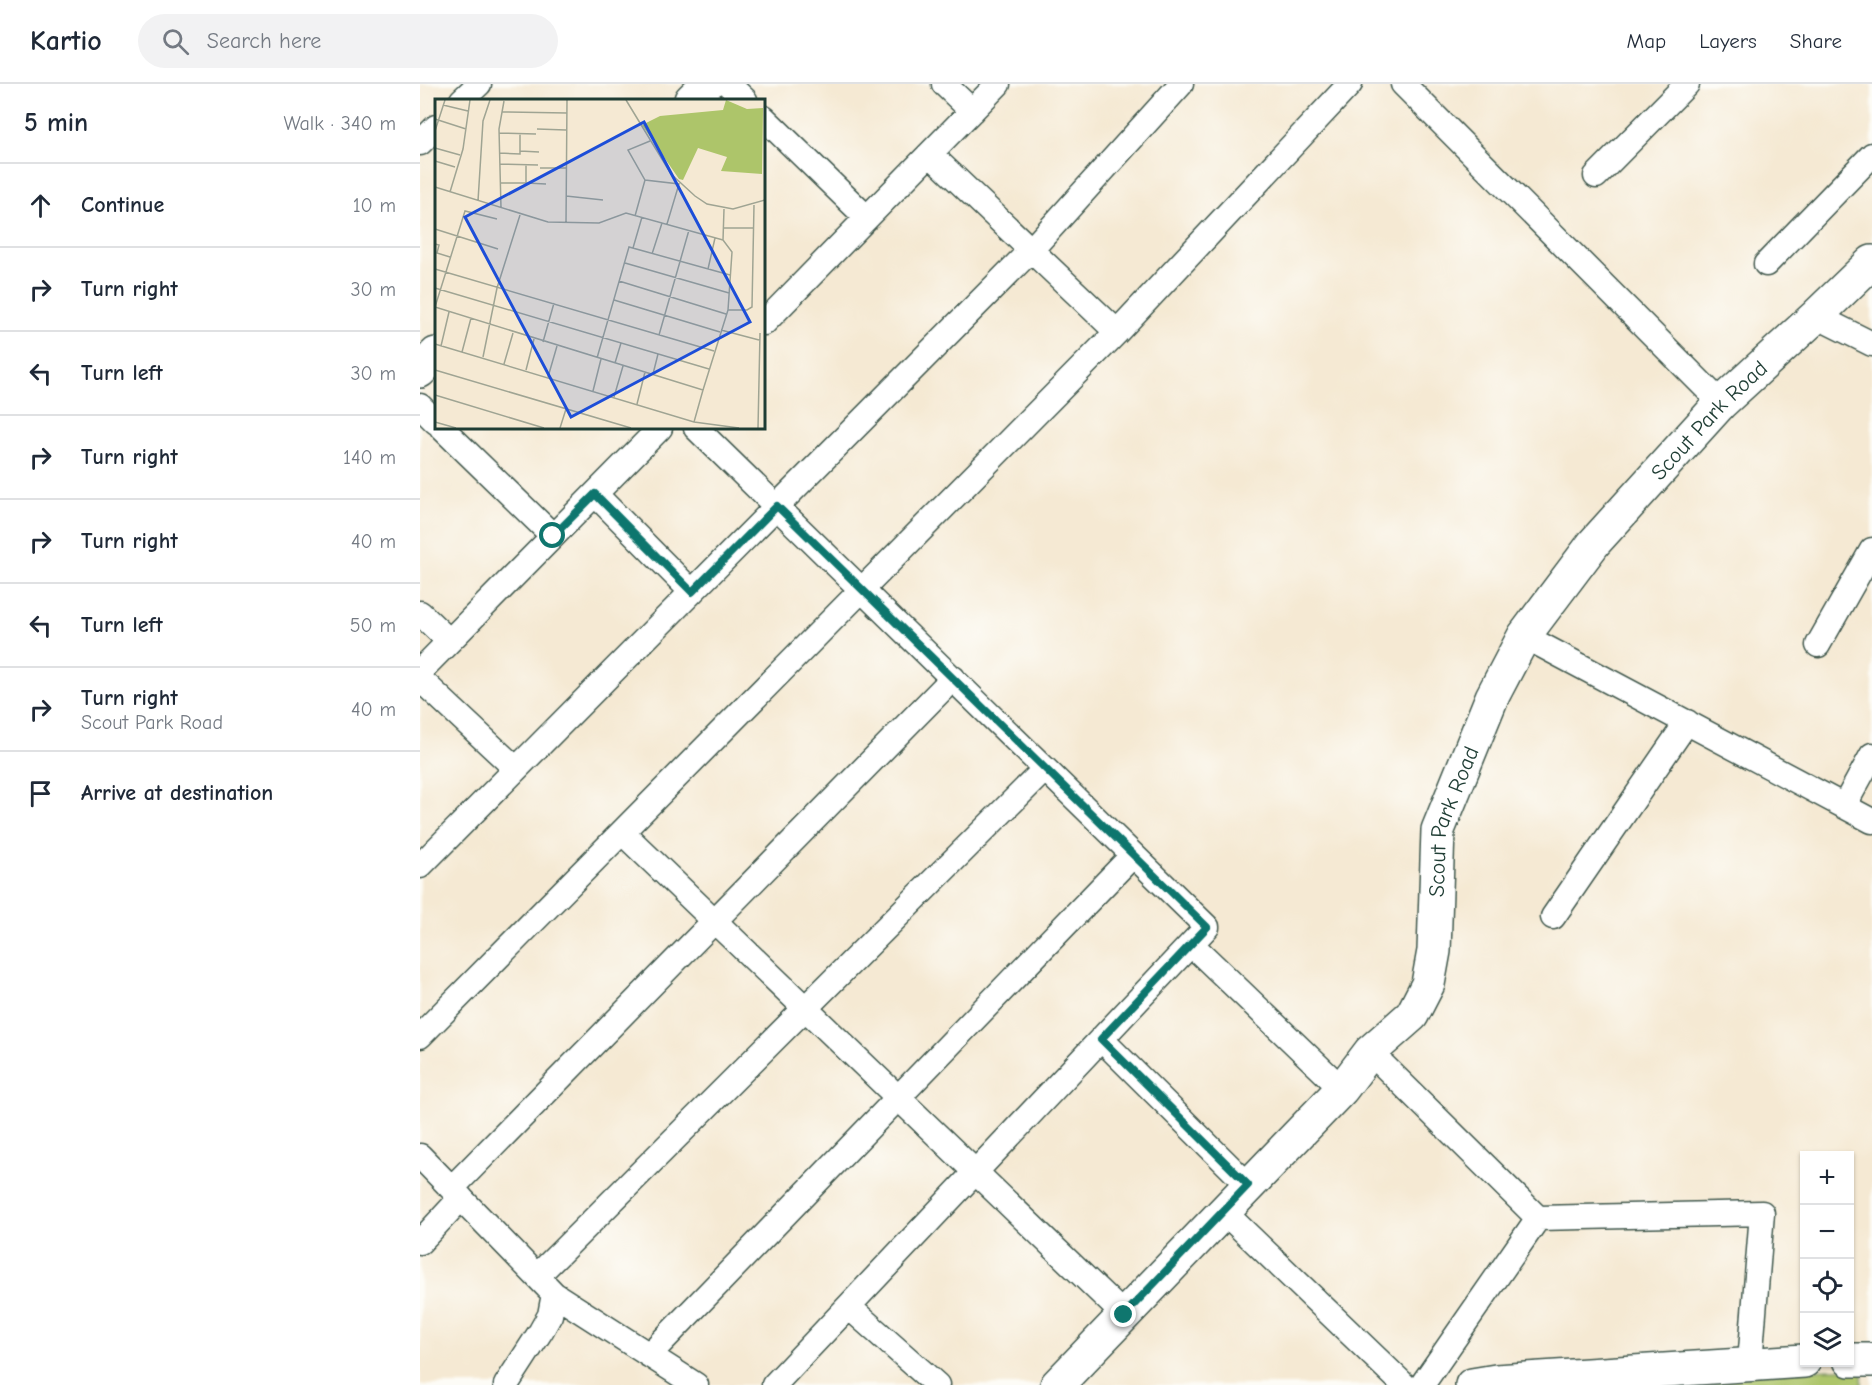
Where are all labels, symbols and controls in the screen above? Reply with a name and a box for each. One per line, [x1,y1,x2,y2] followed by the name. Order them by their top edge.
[138,14,558,68] search box
[30,25,102,57] text: Kartio
[159,25,192,58] icon: search
[207,28,321,54] text: Search here
[1627,29,1666,53] text: Map
[1699,29,1757,53] text: Layers
[1790,29,1842,53] text: Share
[435,99,765,429] inset map
[24,108,88,138] text: 5 min
[284,112,396,135] text: Walk · 340 m
[24,189,57,222] icon: ahead
[81,192,164,218] text: Continue
[353,194,396,217] text: 10 m
[24,273,57,306] icon: right
[81,276,178,302] text: Turn right
[350,278,396,301] text: 30 m
[1646,355,1773,486] street label: Scout Park Road
[24,357,57,390] icon: left
[81,360,163,386] text: Turn left
[350,362,396,385] text: 30 m
[24,441,57,474] icon: right
[81,444,178,470] text: Turn right
[343,446,396,469] text: 140 m
[539,522,565,548] route start
[24,525,57,558] icon: right
[81,528,178,554] text: Turn right
[351,530,396,553] text: 40 m
[24,609,57,642] icon: left
[81,612,163,638] text: Turn left
[350,614,396,637] text: 50 m
[81,685,178,711] text: Turn right
[24,693,57,726] icon: right
[351,698,396,721] text: 40 m
[81,711,223,734] text: Scout Park Road
[1424,743,1485,897] street label: Scout Park Road
[24,777,57,810] icon: arrive
[81,780,273,806] text: Arrive at destination
[1800,1151,1854,1367] map controls
[1800,1151,1854,1205] button: +
[1800,1205,1854,1259] button: −
[1800,1259,1854,1313] button: locate
[1110,1301,1136,1327] route end
[1800,1313,1854,1367] button: layers

